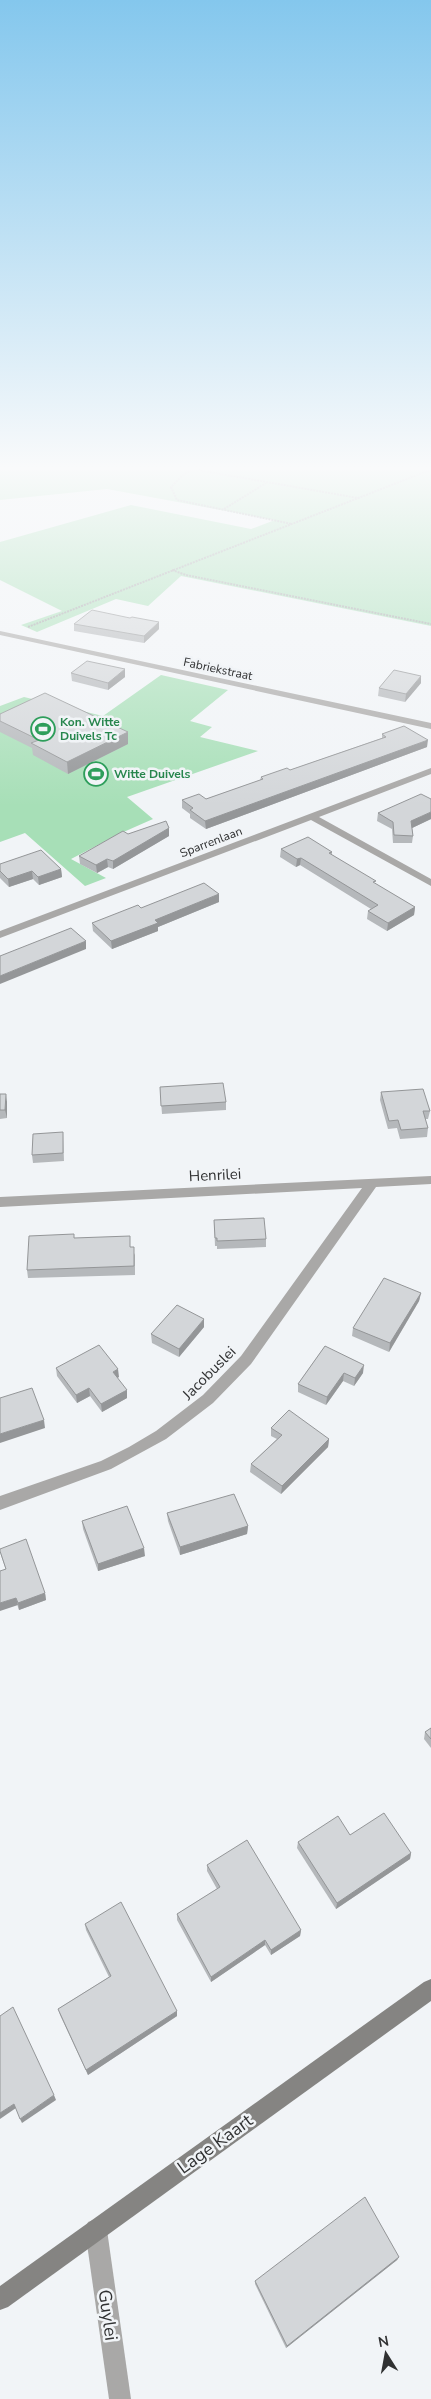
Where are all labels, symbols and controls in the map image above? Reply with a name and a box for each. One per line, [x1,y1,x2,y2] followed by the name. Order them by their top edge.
[182,654,255,684] street label: Fabriekstraat
[60,714,120,744] place label: Kon. Witte Duivels Tc
[30,716,56,742] sports icon: Kon. Witte Duivels Tc
[83,761,109,787] sports icon: Witte Duivels
[114,766,191,782] place label: Witte Duivels
[178,823,244,861] street label: Sparrenlaan
[188,1164,242,1186] street label: Henrilei
[177,1342,240,1405] street label: Jacobuslei
[173,2108,258,2179] street label: Lage Kaart
[93,2288,123,2342] street label: Guylei
[361,2329,411,2379] north arrow
[377,2331,391,2352] text: N

